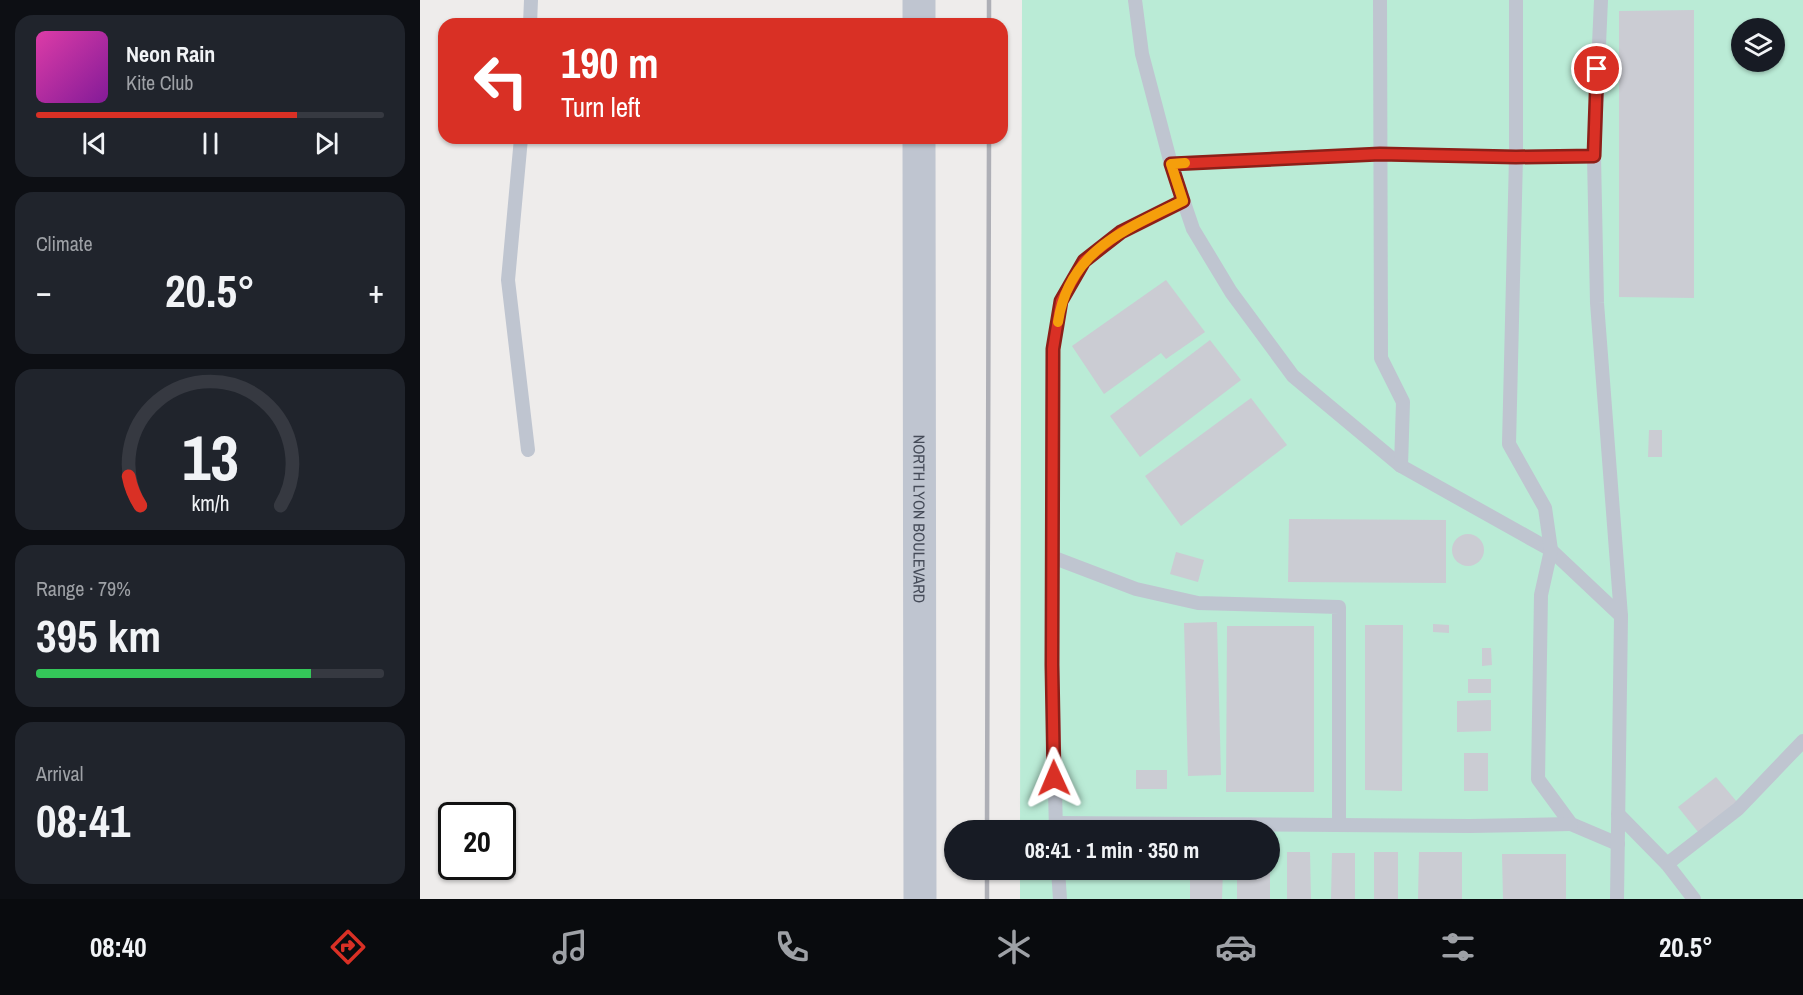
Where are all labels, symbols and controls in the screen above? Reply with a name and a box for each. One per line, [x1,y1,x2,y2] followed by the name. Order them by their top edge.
[1731,18,1785,72] map controls
[1731,18,1785,72] button: layers
[561,35,659,91] text: 190 m
[126,39,215,69] text: Neon Rain
[462,42,540,120] icon: left
[1571,43,1622,94] pin
[1580,52,1613,85] icon: arrive
[126,69,193,96] text: Kite Club
[561,89,640,125] text: Turn left
[78,127,111,160] icon: previous
[194,127,227,160] icon: pause
[310,127,343,160] icon: next
[36,230,93,257] text: Climate
[165,260,255,321] text: 20.5°
[36,269,52,313] text: −
[368,269,384,313] text: +
[182,416,238,500] text: 13
[908,435,931,603] street label: NORTH LYON BOULEVARD
[191,490,229,519] text: km/h
[36,575,131,602] text: Range · 79%
[36,605,161,666] text: 395 km
[1022,746,1086,810] position arrow
[36,760,83,787] text: Arrival
[36,790,130,851] text: 08:41
[438,802,516,880] speed limit sign: 20
[1025,835,1199,865] text: 08:41 · 1 min · 350 m
[327,926,369,968] icon: directions
[549,926,591,968] icon: music
[771,926,813,968] icon: phone
[993,926,1035,968] icon: climate
[1215,926,1257,968] icon: car
[1437,926,1479,968] icon: filters
[90,929,147,965] text: 08:40
[1659,929,1713,965] text: 20.5°

